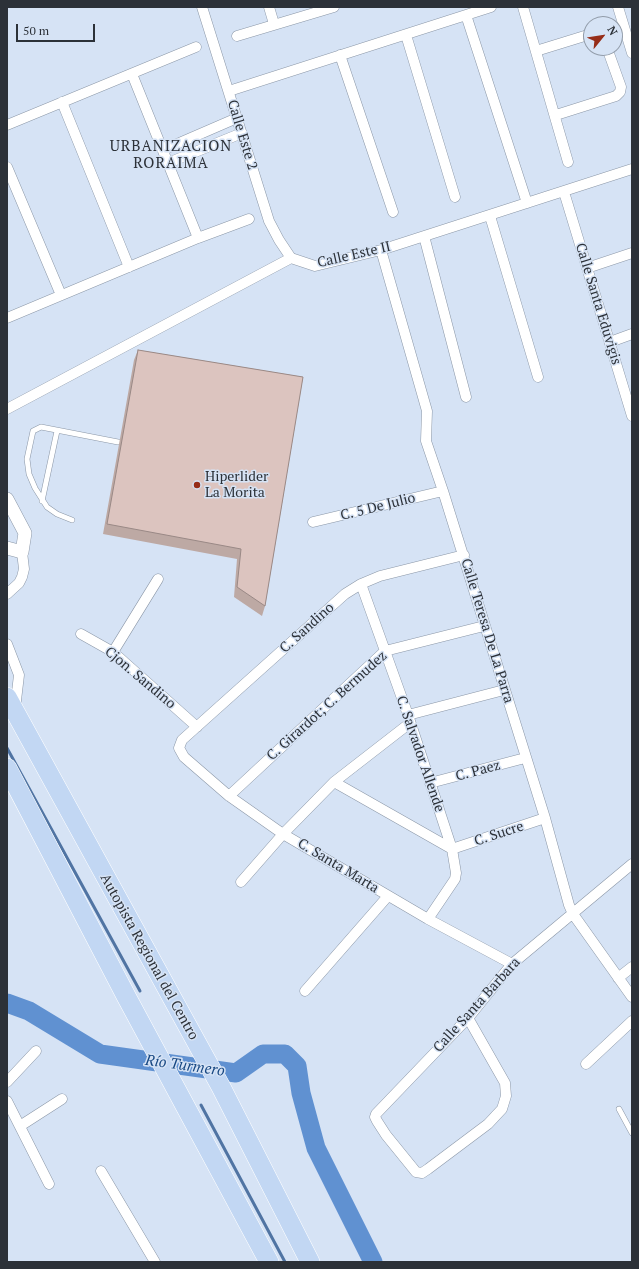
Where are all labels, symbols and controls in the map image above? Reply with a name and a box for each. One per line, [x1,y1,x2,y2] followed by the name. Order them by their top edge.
[18,16,97,42] scale bar
[583,16,623,56] north arrow
[23,23,49,38] text: 50 m
[604,23,621,38] text: N
[223,98,261,172] street label: Calle Este 2
[110,138,232,173] district label: URBANIZACION RORAIMA
[316,238,392,272] street label: Calle Este II
[571,241,625,367] street label: Calle Santa Eduvigis
[205,469,268,502] place label: Hiperlider La Morita
[192,480,202,490] marker: Hiperlider La Morita
[339,490,417,524] street label: C. 5 De Julio
[457,557,517,705] street label: Calle Teresa De La Parra
[276,599,338,657] street label: C. Sandino
[101,643,179,713] street label: Cjon. Sandino
[264,648,390,764] street label: C. Girardot; C. Bermudez
[392,694,448,814] street label: C. Salvador Allende
[454,757,502,785] street label: C. Paez
[472,818,526,850] street label: C. Sucre
[294,835,382,897] street label: C. Santa Marta
[96,871,202,1043] street label: Autopista Regional del Centro
[430,954,524,1056] street label: Calle Santa Barbara
[144,1052,226,1080] water label: Río Turmero

